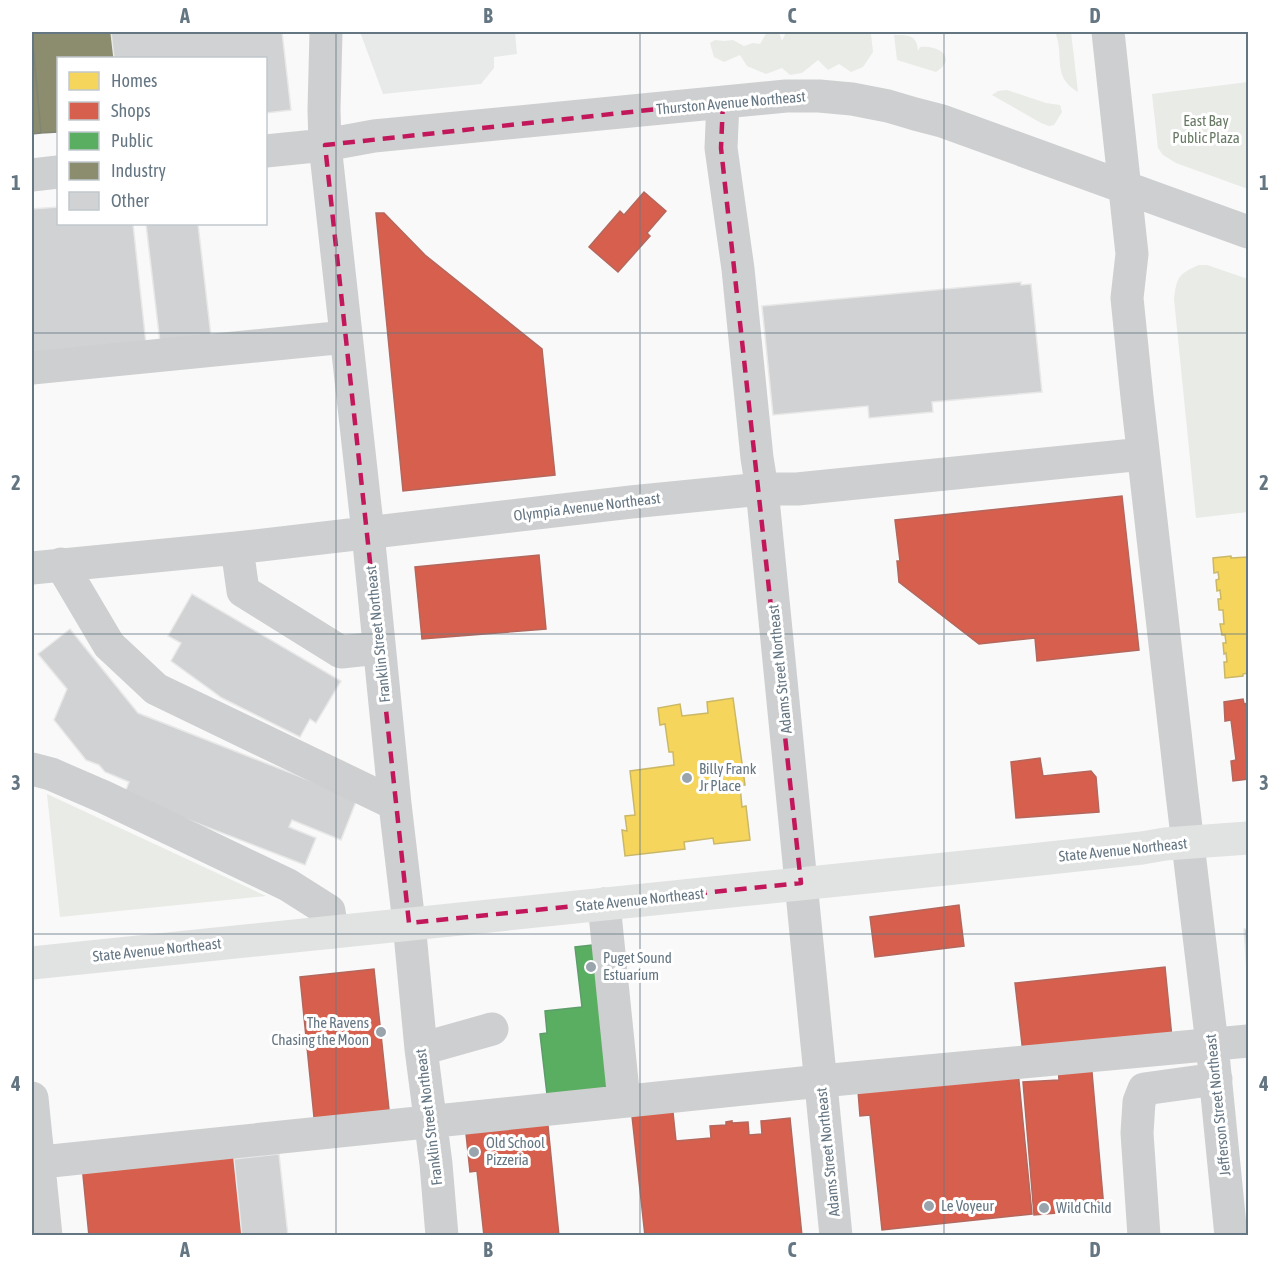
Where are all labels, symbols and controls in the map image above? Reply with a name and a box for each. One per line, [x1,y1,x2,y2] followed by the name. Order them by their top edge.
[179,4,190,27] text: A
[483,4,493,27] text: B
[788,4,797,27] text: C
[1089,4,1101,27] text: D
[57,57,267,225] legend
[111,70,157,91] text: Homes
[656,88,806,117] street label: Thurston Avenue Northeast
[111,100,151,121] text: Shops
[1172,112,1240,146] park label: East Bay Public Plaza
[111,130,153,151] text: Public
[111,160,166,181] text: Industry
[11,171,21,194] text: 1
[1259,171,1269,194] text: 1
[111,190,150,211] text: Other
[11,471,21,494] text: 2
[1259,471,1269,494] text: 2
[513,489,661,524] street label: Olympia Avenue Northeast
[362,565,393,703] street label: Franklin Street Northeast
[764,604,795,734] street label: Adams Street Northeast
[699,760,757,794] place label: Billy Frank Jr Place
[11,771,21,794] text: 3
[680,771,694,785] marker: Billy Frank Jr Place
[1259,771,1269,794] text: 3
[1058,834,1188,865] street label: State Avenue Northeast
[575,884,705,915] street label: State Avenue Northeast
[92,934,222,965] street label: State Avenue Northeast
[603,949,672,983] place label: Puget Sound Estuarium
[584,960,598,974] marker: Puget Sound Estuarium
[272,1014,369,1048] place label: The Ravens Chasing the Moon
[374,1025,388,1039] marker: The Ravens Chasing the Moon
[1202,1033,1233,1177] street label: Jefferson Street Northeast
[412,1048,445,1186] street label: Franklin Street Northeast
[10,1072,21,1095] text: 4
[1258,1072,1269,1095] text: 4
[812,1087,843,1217] street label: Adams Street Northeast
[486,1134,545,1168] place label: Old School Pizzeria
[467,1145,481,1159] marker: Old School Pizzeria
[941,1197,995,1214] place label: Le Voyeur
[922,1199,936,1213] marker: Le Voyeur
[1056,1199,1112,1216] place label: Wild Child
[1037,1201,1051,1215] marker: Wild Child
[179,1238,190,1261] text: A
[483,1238,493,1261] text: B
[788,1238,797,1261] text: C
[1089,1238,1101,1261] text: D

